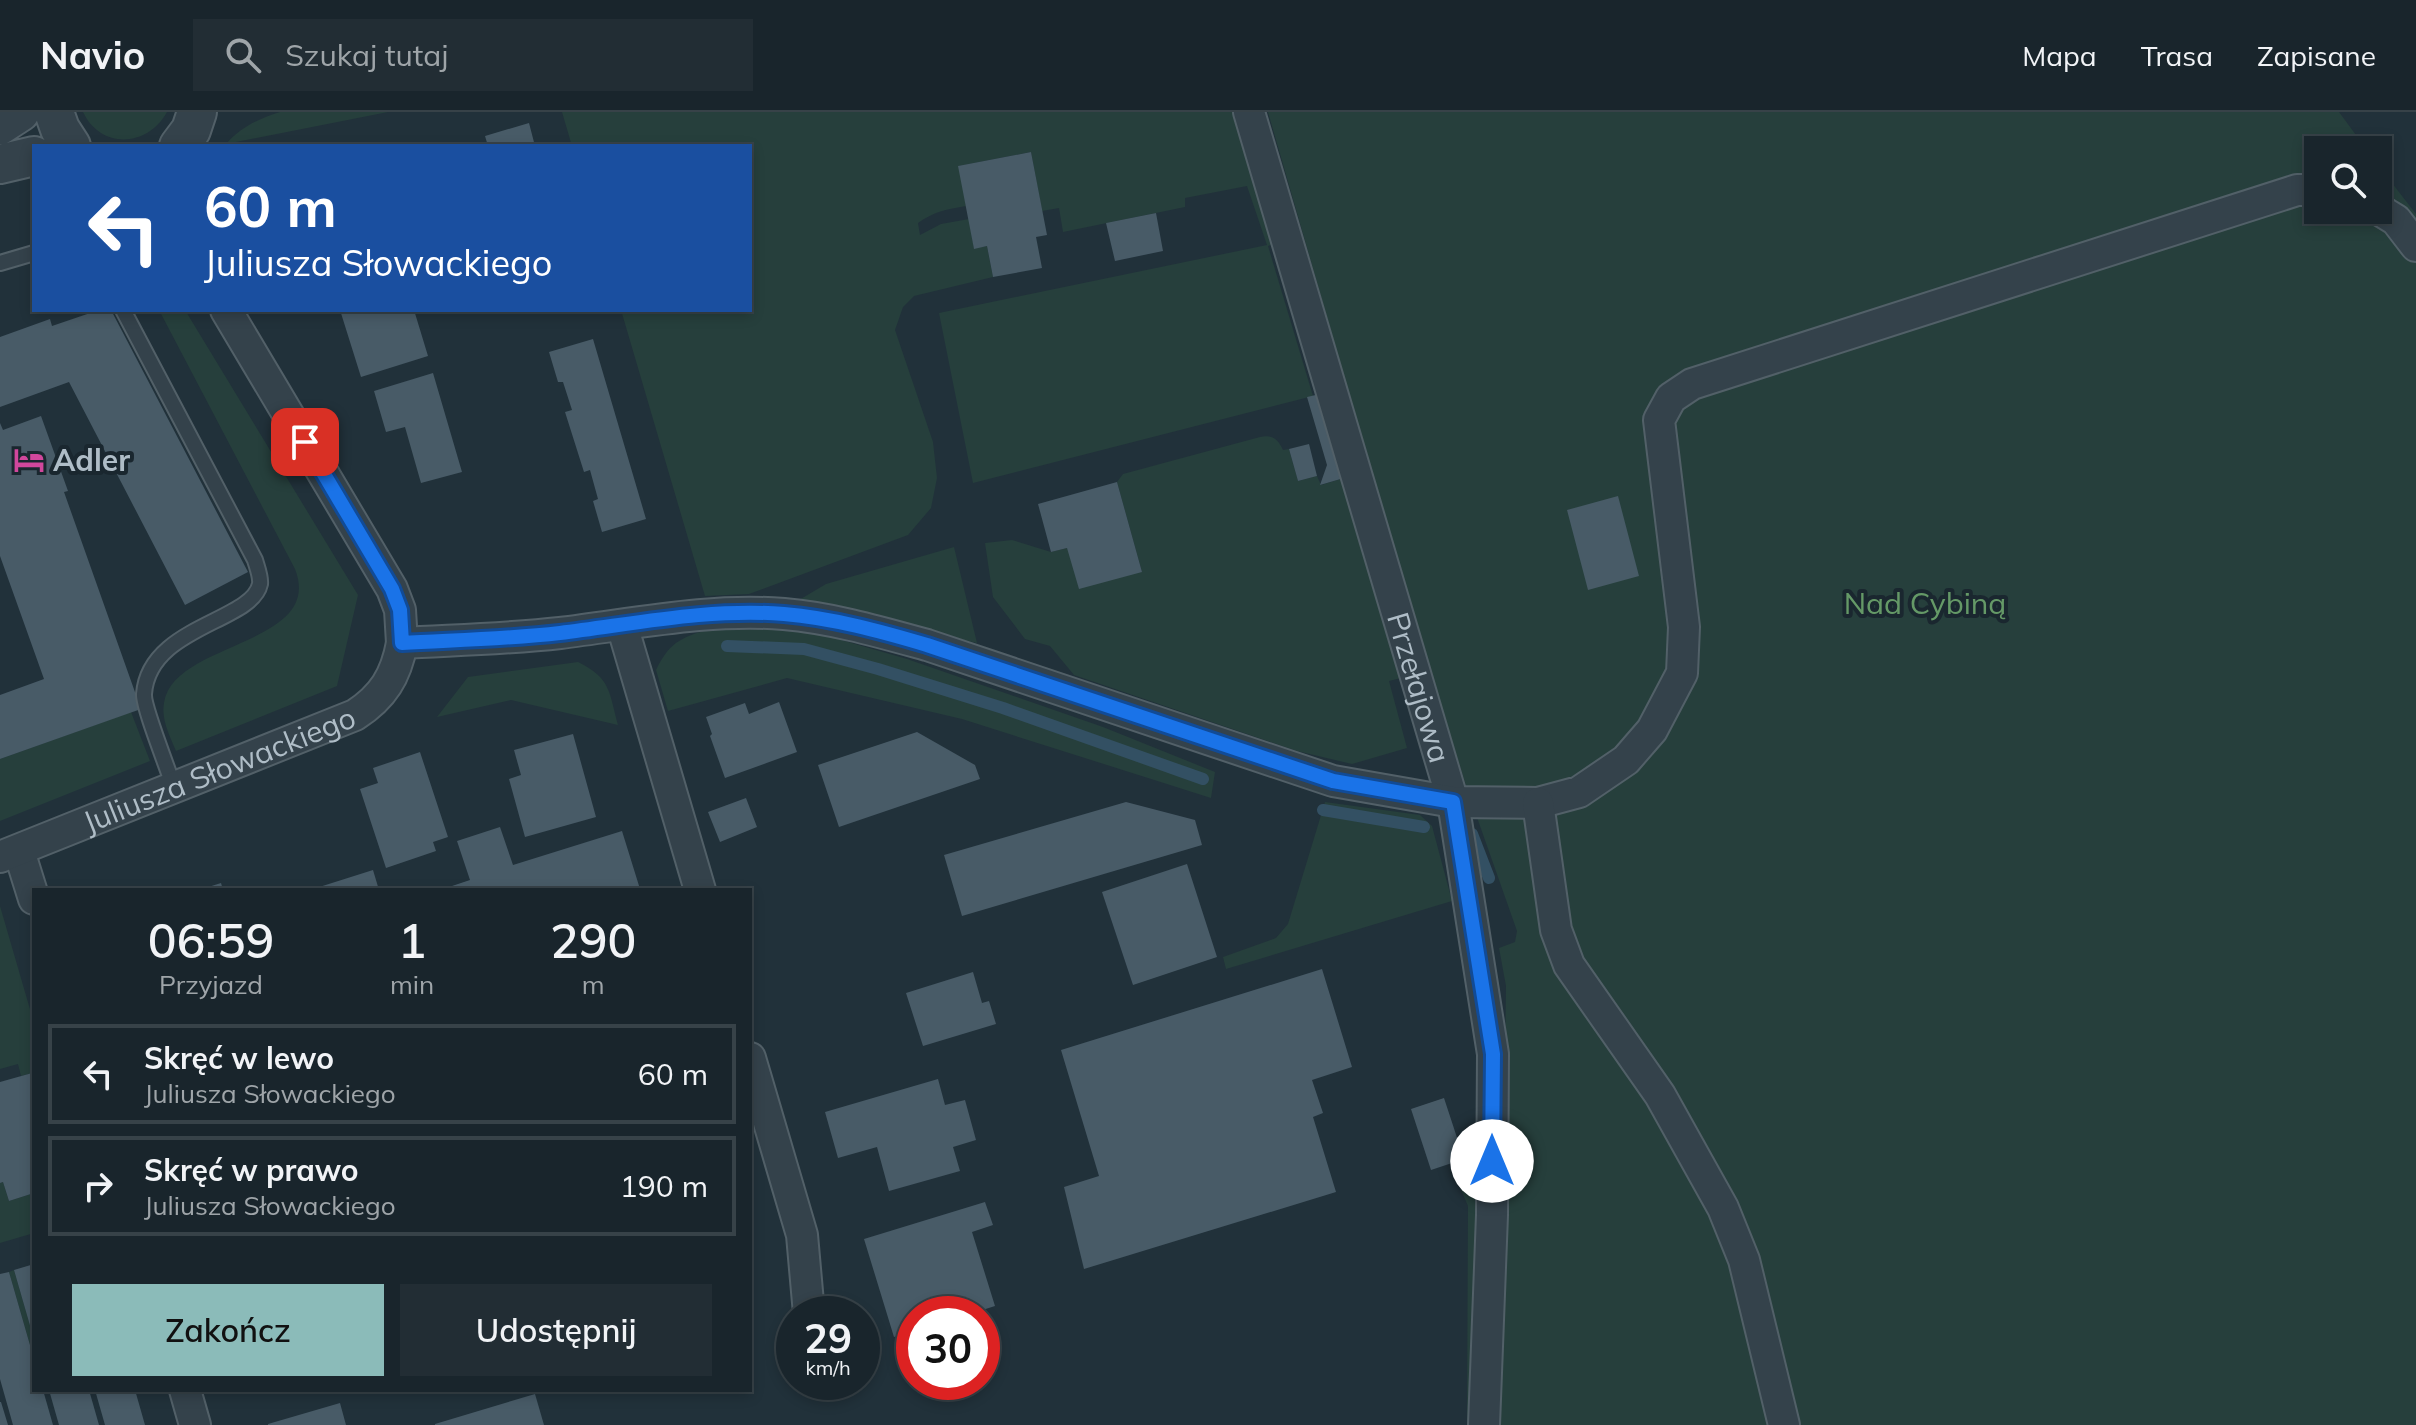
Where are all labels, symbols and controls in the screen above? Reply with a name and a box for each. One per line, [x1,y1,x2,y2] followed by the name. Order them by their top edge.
[193,19,753,91] search box
[40,31,145,79] text: Navio
[221,33,265,77] icon: search
[285,36,448,74] text: Szukaj tutaj
[2022,38,2097,73] text: Mapa
[2141,38,2213,73] text: Trasa
[2257,38,2376,73] text: Zapisane
[2304,136,2392,224] map controls
[2304,136,2392,224] button: search
[204,171,337,241] text: 60 m
[72,176,176,280] icon: left
[204,240,552,285] text: Juliusza Słowackiego
[271,408,339,476] pin
[283,420,327,464] icon: arrive
[53,441,130,479] place label: Adler
[12,443,46,477] hotel icon: Adler
[1844,584,2006,622] park label: Nad Cybiną
[1379,608,1459,767] street label: Przełajowa
[77,698,361,841] street label: Juliusza Słowackiego
[148,910,274,970] text: 06:59
[398,910,426,970] text: 1
[550,910,636,970] text: 290
[159,968,263,1001] text: Przyjazd
[390,968,434,1001] text: min
[582,968,605,1001] text: m
[144,1039,334,1077] text: Skręć w lewo
[76,1052,120,1096] icon: left
[638,1055,708,1093] text: 60 m
[144,1077,396,1110] text: Juliusza Słowackiego
[1450,1119,1534,1203] position arrow
[144,1151,359,1189] text: Skręć w prawo
[76,1164,120,1208] icon: right
[620,1167,708,1205] text: 190 m
[144,1189,396,1222] text: Juliusza Słowackiego
[72,1284,384,1376] button: Zakończ
[400,1284,712,1376] button: Udostępnij
[896,1296,1000,1400] speed limit sign: 30
[804,1313,852,1363] text: 29
[805,1355,851,1380] text: km/h

